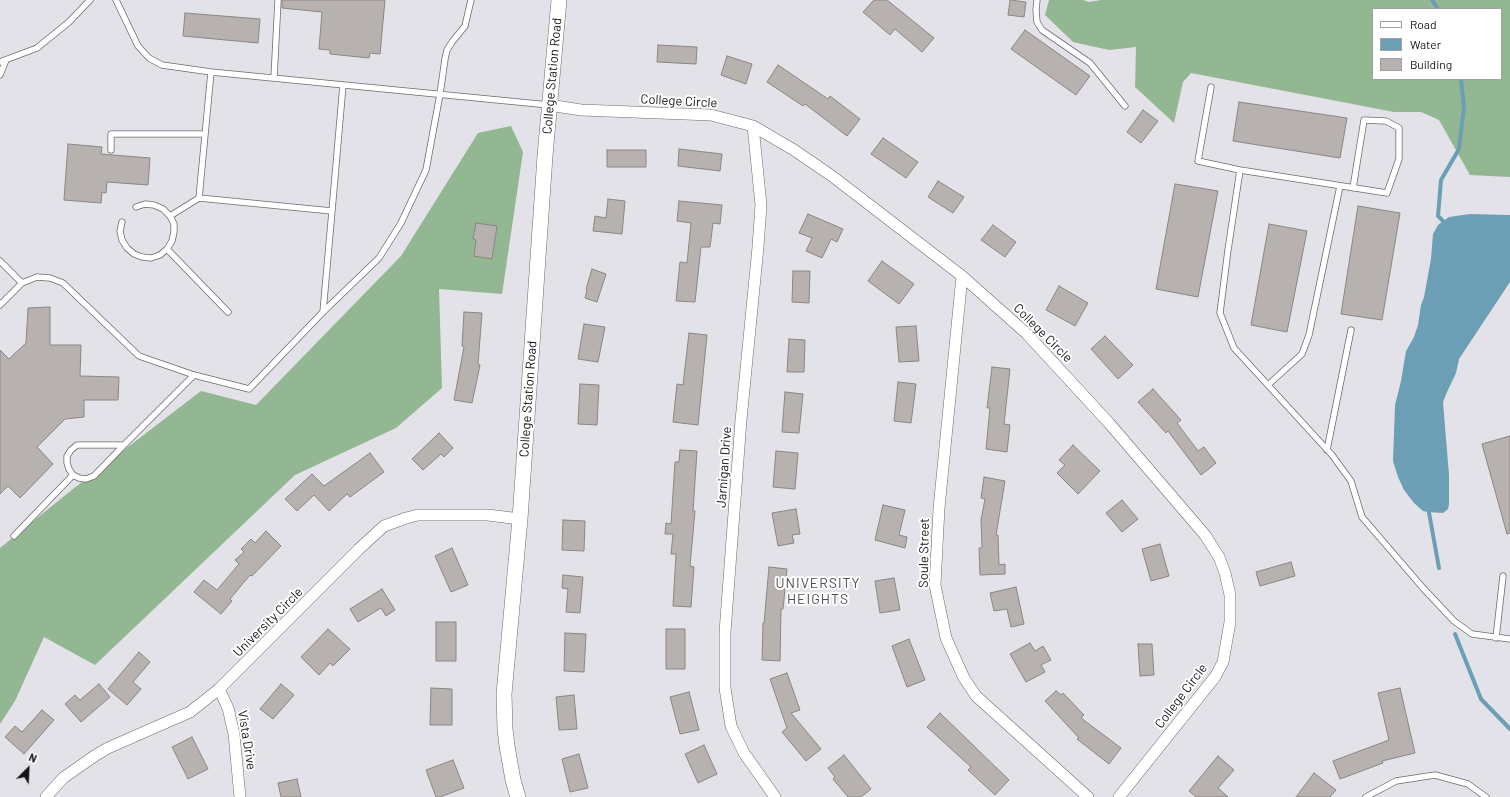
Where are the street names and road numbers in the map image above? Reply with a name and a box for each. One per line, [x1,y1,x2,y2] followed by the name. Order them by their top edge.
[539,17,565,135] street label: College Station Road
[640,91,718,111] street label: College Circle
[1010,300,1076,366] street label: College Circle
[516,340,540,458] street label: College Station Road
[713,426,735,508] street label: Jarnigan Drive
[916,518,932,588] street label: Soule Street
[230,584,306,660] street label: University Circle
[1152,661,1210,731] street label: College Circle
[235,709,259,771] street label: Vista Drive

